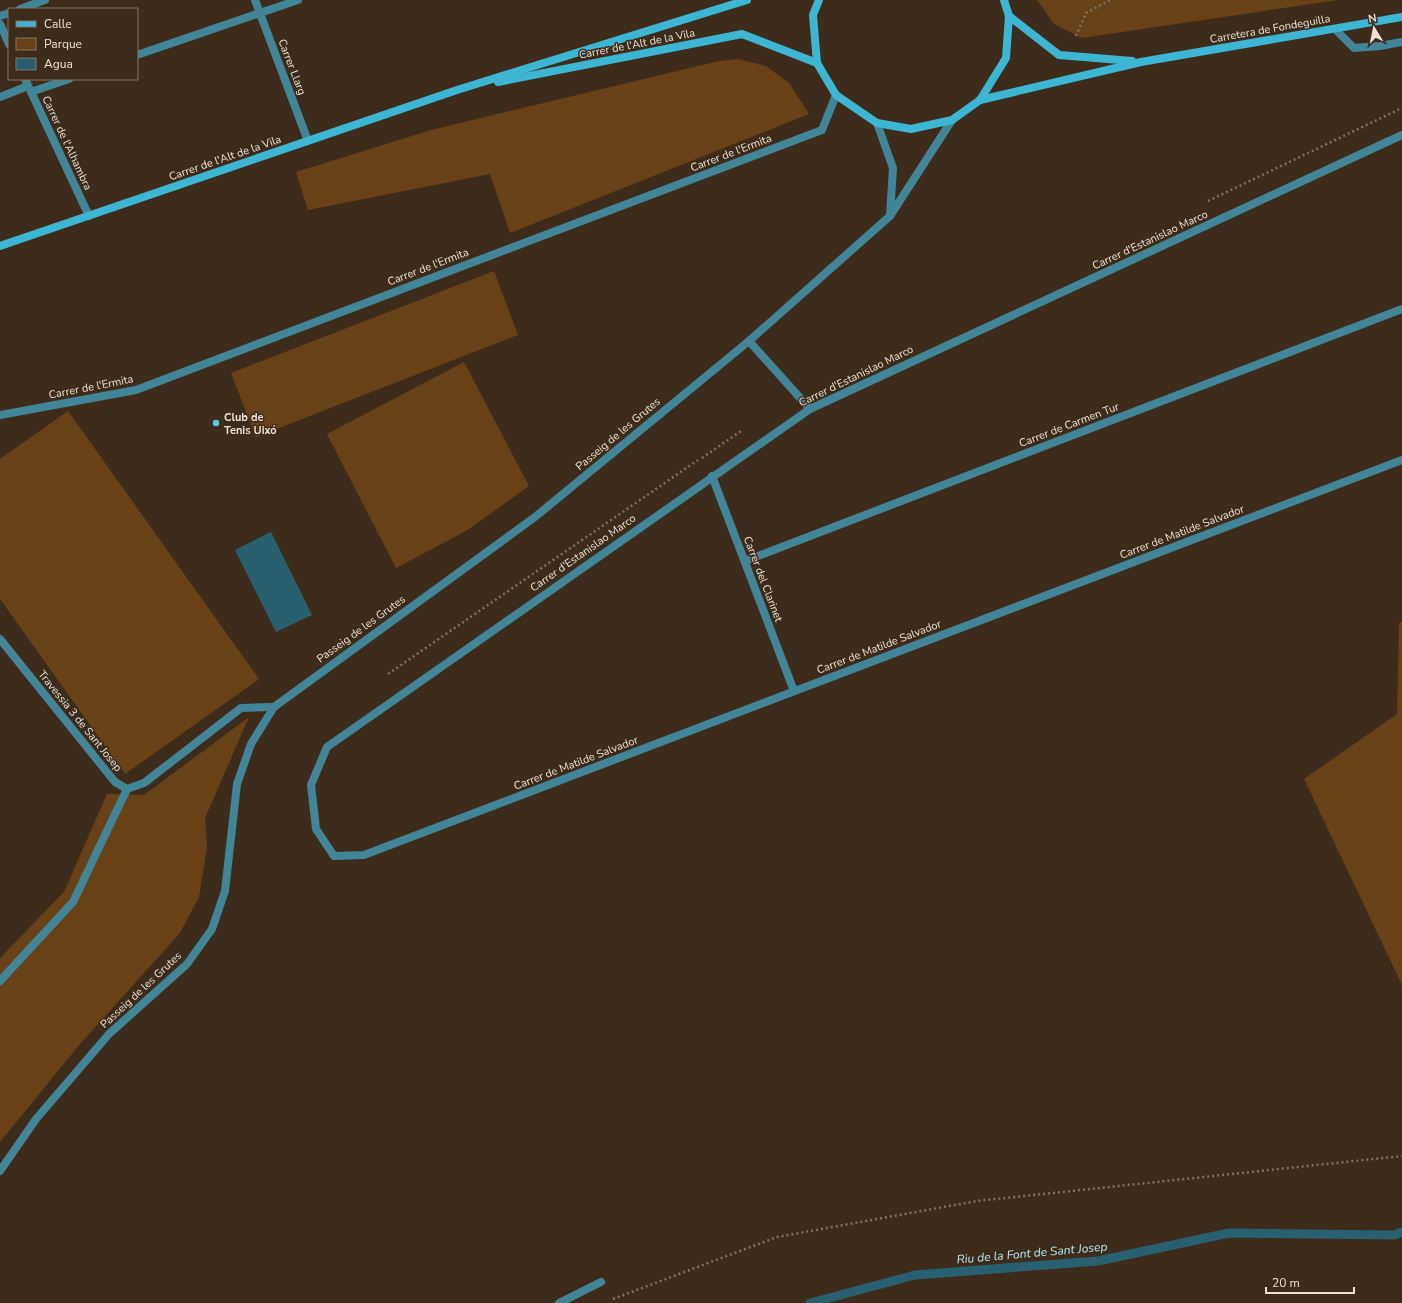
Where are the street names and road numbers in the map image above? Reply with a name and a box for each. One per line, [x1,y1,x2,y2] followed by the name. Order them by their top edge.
[1209,11,1332,47] street label: Carretera de Fondeguilla
[578,25,696,63] street label: Carrer de l'Alt de la Vila
[274,37,310,97] street label: Carrer Llarg
[38,93,96,193] street label: Carrer de l'Alhambra
[688,131,774,175] street label: Carrer de l'Ermita
[167,132,283,184] street label: Carrer de l'Alt de la Vila
[1090,207,1210,273] street label: Carrer d'Estanislao Marco
[385,245,471,289] street label: Carrer de l'Ermita
[796,342,916,410] street label: Carrer d'Estanislao Marco
[47,371,135,403] street label: Carrer de l'Ermita
[573,394,663,474] street label: Passeig de les Grutes
[1017,399,1121,451] street label: Carrer de Carmen Tur
[1118,501,1246,563] street label: Carrer de Matilde Salvador
[527,511,639,595] street label: Carrer d'Estanislao Marco
[740,534,786,624] street label: Carrer del Clarinet
[314,592,408,666] street label: Passeig de les Grutes
[815,616,943,678] street label: Carrer de Matilde Salvador
[35,667,125,775] street label: Travessia 3 de Sant Josep
[512,732,640,794] street label: Carrer de Matilde Salvador
[97,948,185,1032] street label: Passeig de les Grutes

